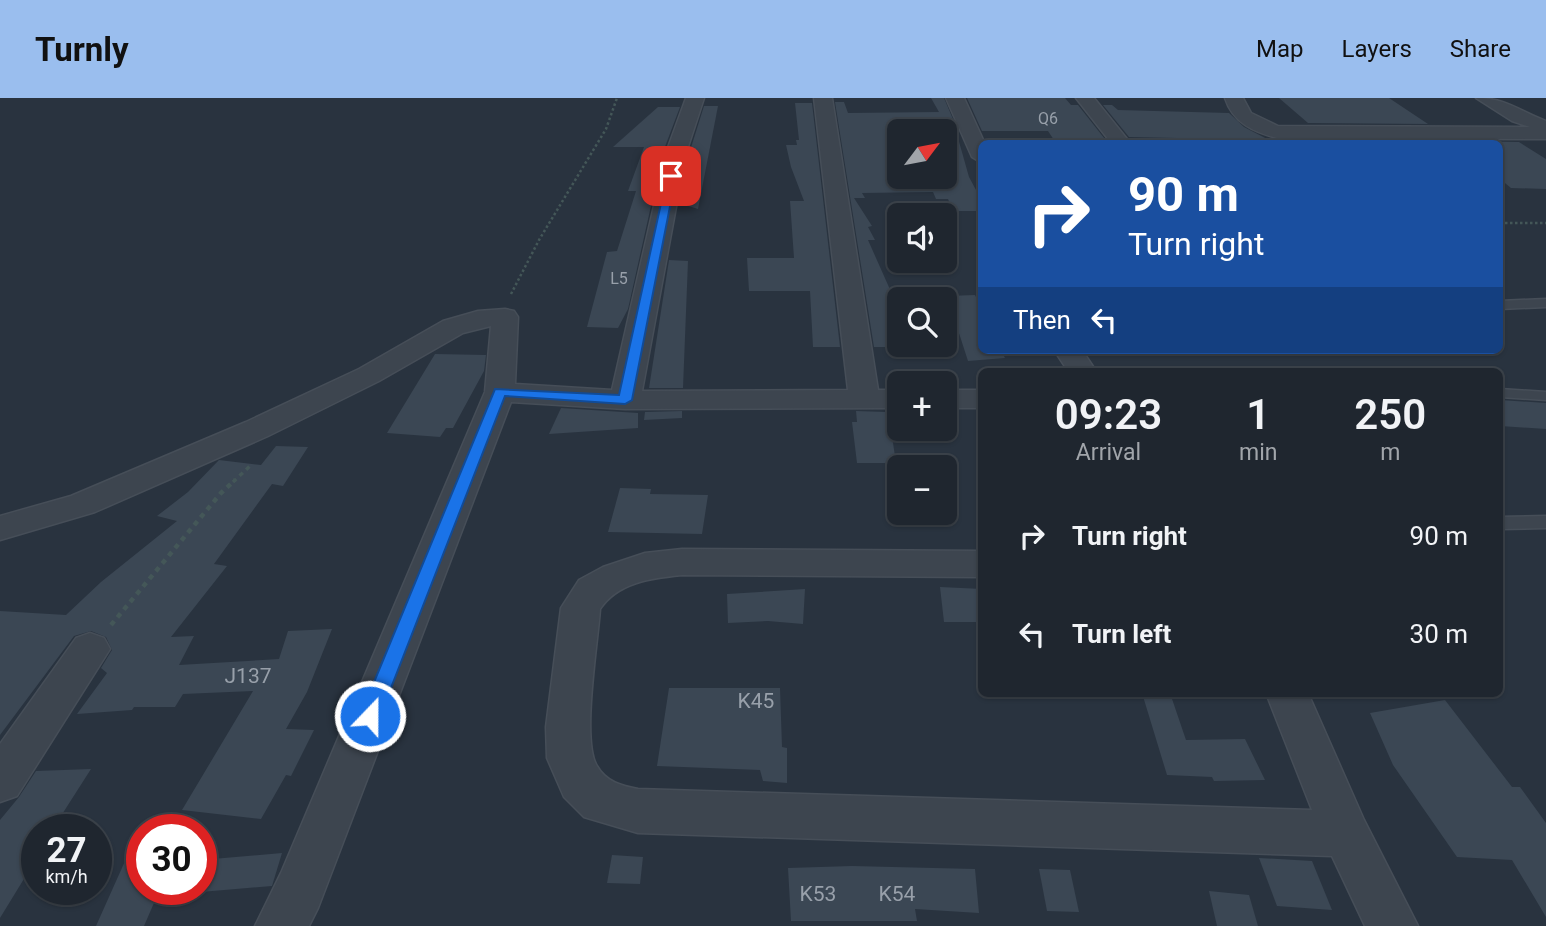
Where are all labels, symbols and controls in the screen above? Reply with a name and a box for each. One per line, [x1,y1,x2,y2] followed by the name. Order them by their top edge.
[35,30,129,69] text: Turnly
[1256,35,1304,63] text: Map
[1342,35,1412,63] text: Layers
[1450,35,1511,63] text: Share
[1038,109,1058,128] house number: Q6
[887,119,957,189] north arrow
[887,119,957,525] map controls
[641,146,701,206] pin
[652,157,690,195] icon: arrive
[1128,166,1239,223] text: 90 m
[1013,168,1104,259] icon: right
[887,203,957,273] button: sound
[1128,225,1264,263] text: Turn right
[610,269,628,288] house number: L5
[887,287,957,357] button: search
[1085,301,1123,339] icon: left
[1013,305,1071,335] text: Then
[887,371,957,441] button: +
[1055,390,1162,439] text: 09:23
[1246,390,1270,439] text: 1
[1354,390,1426,439] text: 250
[1076,439,1141,466] text: Arrival
[1239,439,1277,466] text: min
[1380,439,1400,466] text: m
[887,455,957,525] button: −
[1013,517,1051,555] icon: right
[1072,521,1187,551] text: Turn right
[1410,521,1468,551] text: 90 m
[1013,615,1051,653] icon: left
[1072,619,1171,649] text: Turn left
[1410,619,1468,649] text: 30 m
[225,664,272,688] house number: J137
[333,679,407,753] position arrow
[738,689,774,713] house number: K45
[126,814,217,905] speed limit sign: 30
[46,830,87,871] text: 27
[45,866,88,887] text: km/h
[800,882,836,906] house number: K53
[879,882,916,906] house number: K54

